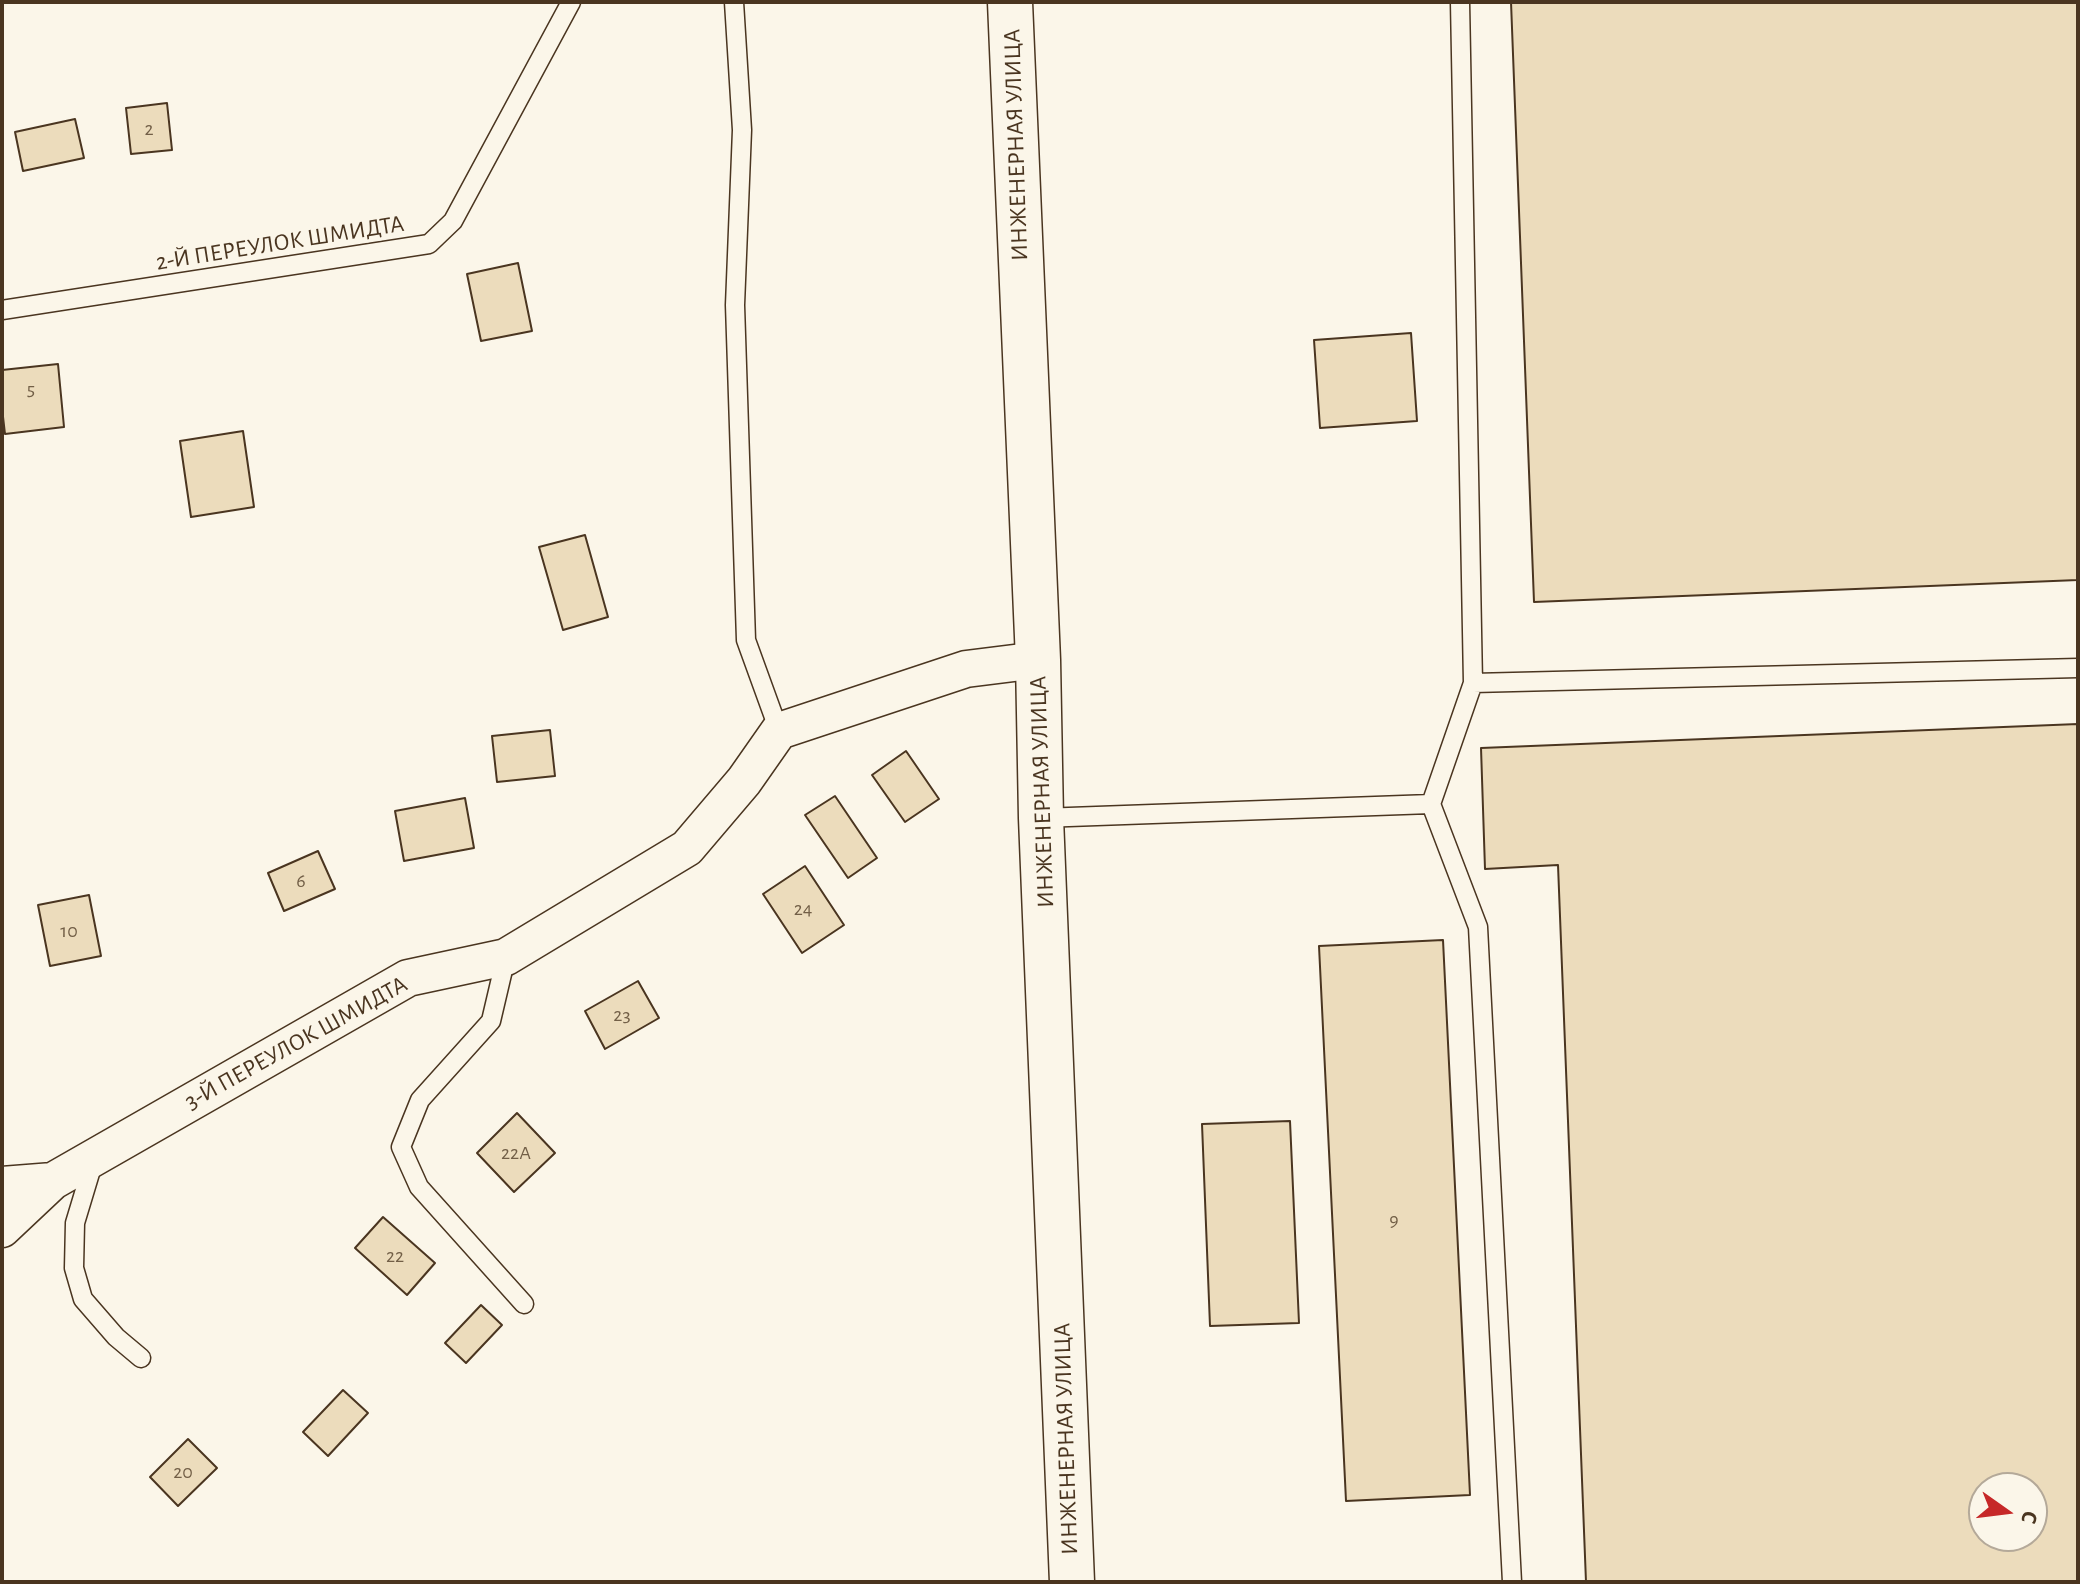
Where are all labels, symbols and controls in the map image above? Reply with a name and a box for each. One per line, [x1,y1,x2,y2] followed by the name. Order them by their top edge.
[998,28,1034,262] street label: ИНЖЕНЕРНАЯ УЛИЦА
[144,117,154,141] house number: 2
[154,209,406,277] street label: 2-Й ПЕРЕУЛОК ШМИДТА
[27,377,35,401] house number: 5
[1024,675,1060,909] street label: ИНЖЕНЕРНАЯ УЛИЦА
[296,869,306,893] house number: 6
[794,897,812,921] house number: 24
[60,919,78,943] house number: 10
[180,970,412,1116] street label: 3-Й ПЕРЕУЛОК ШМИДТА
[613,1003,631,1027] house number: 23
[501,1141,531,1165] house number: 22А
[1389,1208,1399,1232] house number: 9
[386,1244,404,1268] house number: 22
[1048,1322,1084,1556] street label: ИНЖЕНЕРНАЯ УЛИЦА
[173,1460,193,1484] house number: 20
[1968,1472,2048,1552] north arrow
[2017,1509,2041,1526] text: С

